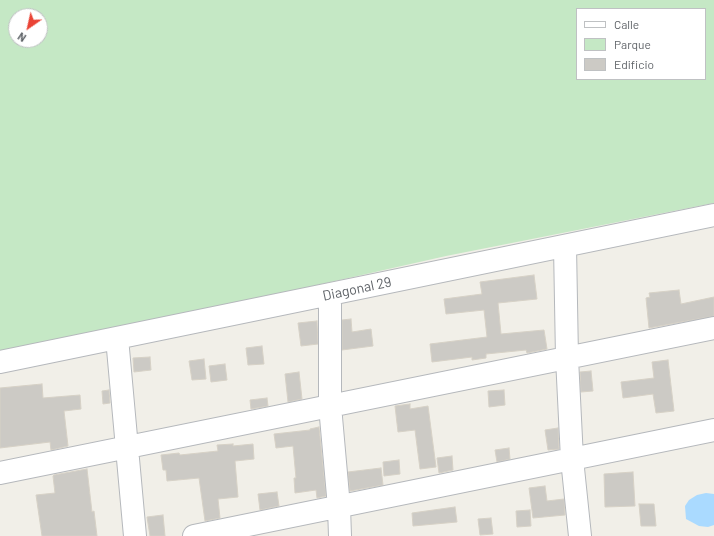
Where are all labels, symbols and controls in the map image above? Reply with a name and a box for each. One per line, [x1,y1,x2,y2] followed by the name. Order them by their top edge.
[8,8,48,48] north arrow
[576,8,706,80] legend
[614,17,639,31] text: Calle
[15,30,28,45] text: N
[614,37,651,51] text: Parque
[614,57,654,71] text: Edificio
[321,274,393,304] street label: Diagonal 29

